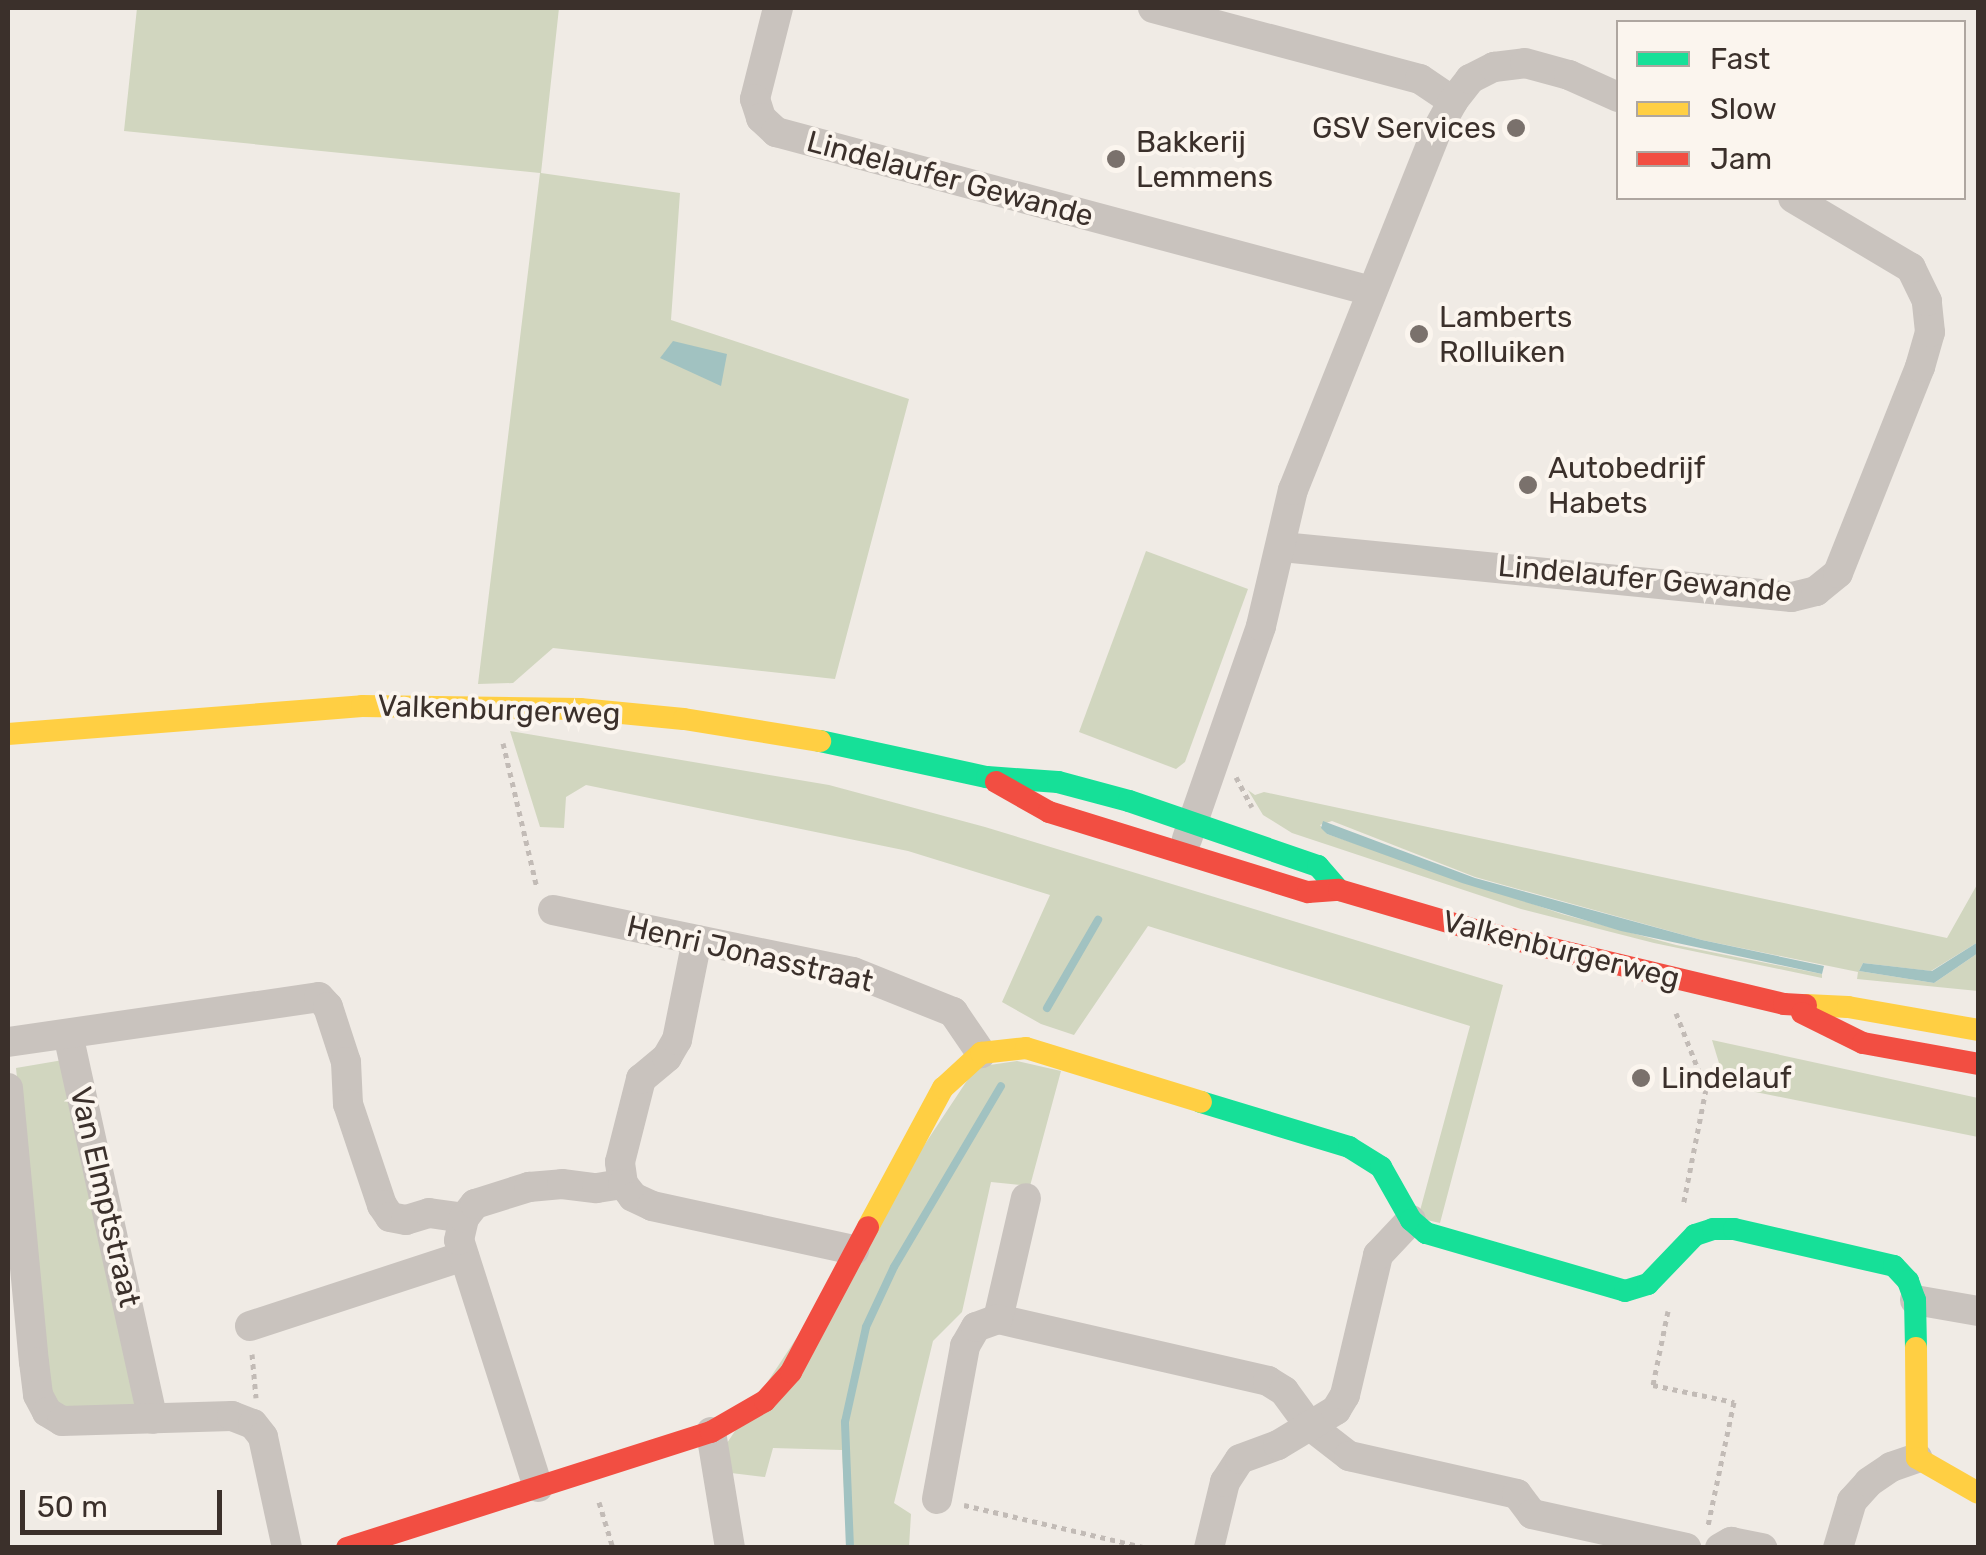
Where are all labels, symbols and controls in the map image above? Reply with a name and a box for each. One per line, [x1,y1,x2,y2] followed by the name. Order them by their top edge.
[1616,20,1966,200] legend
[1710,41,1770,77] text: Fast
[1710,91,1777,127] text: Slow
[1311,110,1496,146] place label: GSV Services
[1505,117,1527,139] marker: GSV Services
[803,123,1097,235] street label: Lindelaufer Gewande
[1136,124,1273,194] place label: Bakkerij Lemmens
[1710,141,1772,177] text: Jam
[1105,148,1127,170] marker: Bakkerij Lemmens
[1439,299,1572,370] place label: Lamberts Rolluiken
[1408,323,1430,345] marker: Lamberts Rolluiken
[1548,450,1705,520] place label: Autobedrijf Habets
[1517,474,1539,496] marker: Autobedrijf Habets
[1496,548,1794,610] street label: Lindelaufer Gewande
[377,688,621,732] street label: Valkenburgerweg
[1439,903,1683,997] street label: Valkenburgerweg
[623,908,877,1000] street label: Henri Jonasstraat
[1661,1060,1791,1096] place label: Lindelauf
[1630,1067,1652,1089] marker: Lindelauf
[62,1084,148,1310] street label: Van Elmptstraat
[25,1470,228,1532] scale bar
[37,1489,108,1525] text: 50 m

